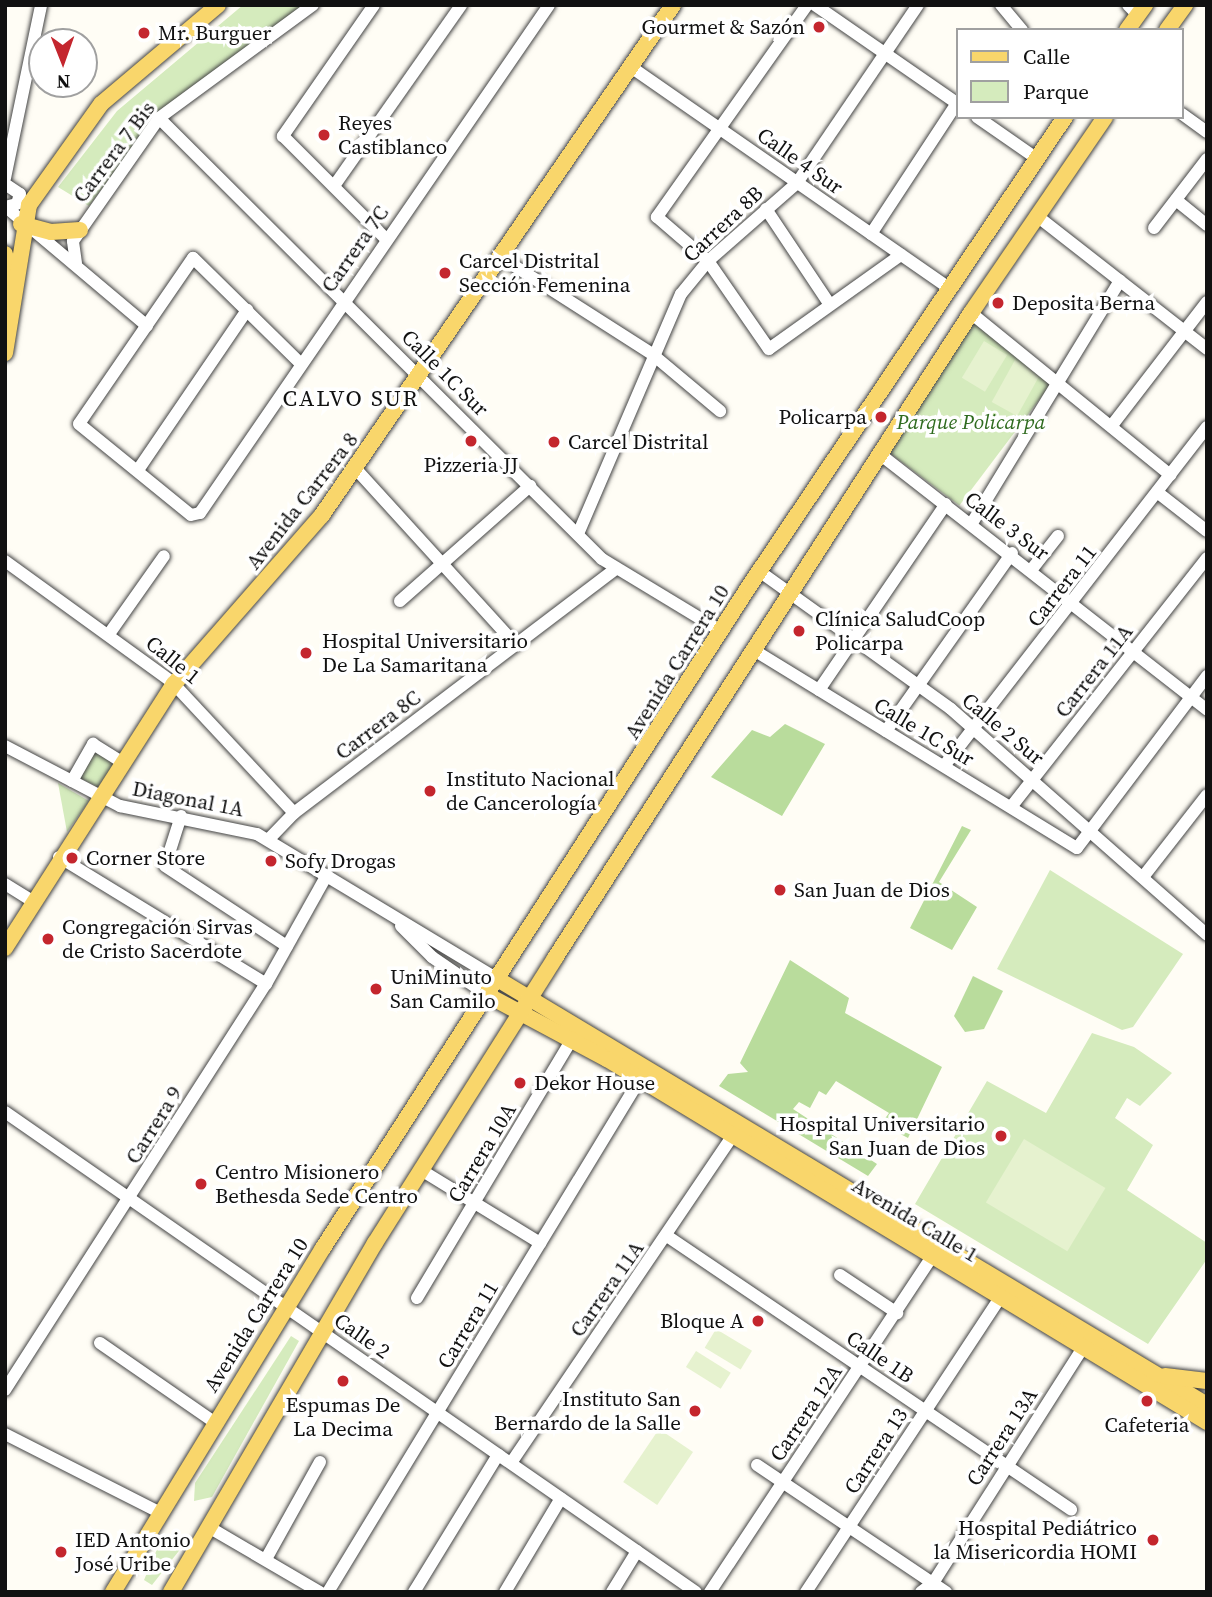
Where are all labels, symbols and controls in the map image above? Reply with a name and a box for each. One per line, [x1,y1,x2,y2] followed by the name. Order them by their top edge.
[642,14,805,40] place label: Gourmet & Sazón
[811,19,827,35] marker: Gourmet & Sazón
[158,20,271,46] place label: Mr. Burguer
[136,25,152,41] marker: Mr. Burguer
[28,28,98,98] north arrow
[956,28,1184,119] legend
[1023,42,1070,71] text: Calle
[56,69,70,95] text: N
[1023,77,1089,106] text: Parque
[68,96,160,208] street label: Carrera 7 Bis
[338,110,447,160] place label: Reyes Castiblanco
[752,122,848,200] street label: Calle 4 Sur
[316,127,332,143] marker: Reyes Castiblanco
[678,181,768,267] street label: Carrera 8B
[316,201,394,297] street label: Carrera 7C
[459,248,630,298] place label: Carcel Distrital Sección Femenina
[437,265,453,281] marker: Carcel Distrital Sección Femenina
[1012,290,1155,316] place label: Deposita Berna
[990,295,1006,311] marker: Deposita Berna
[396,324,494,422] street label: Calle 1C Sur
[284,384,418,412] district label: CALVO SUR
[779,404,867,430] place label: Policarpa
[873,409,889,425] marker: Policarpa
[896,409,1046,435] park label: Parque Policarpa
[241,428,363,574] street label: Avenida Carrera 8
[568,429,708,455] place label: Carcel Distrital
[463,433,479,449] marker: Pizzeria JJ
[546,434,562,450] marker: Carcel Distrital
[424,452,518,478] place label: Pizzeria JJ
[960,486,1054,566] street label: Calle 3 Sur
[1022,540,1102,632] street label: Carrera 11
[619,580,735,744] street label: Avenida Carrera 10
[815,606,985,656] place label: Clínica SaludCoop Policarpa
[1050,619,1138,723] street label: Carrera 11A
[789,621,809,641] marker: Clínica SaludCoop Policarpa
[322,628,528,678] place label: Hospital Universitario De La Samaritana
[141,631,205,689] street label: Calle 1
[296,643,316,663] marker: Hospital Universitario De La Samaritana
[330,685,426,765] street label: Carrera 8C
[957,687,1049,771] street label: Calle 2 Sur
[869,692,979,772] street label: Calle 1C Sur
[446,766,615,816] place label: Instituto Nacional de Cancerología
[130,776,246,822] street label: Diagonal 1A
[420,781,440,801] marker: Instituto Nacional de Cancerología
[86,845,205,871] place label: Corner Store
[285,848,396,874] place label: Sofy Drogas
[64,850,80,866] marker: Corner Store
[263,853,279,869] marker: Sofy Drogas
[794,877,950,903] place label: San Juan de Dios
[772,882,788,898] marker: San Juan de Dios
[62,914,253,964] place label: Congregación Sirvas de Cristo Sacerdote
[40,931,56,947] marker: Congregación Sirvas de Cristo Sacerdote
[390,964,496,1014] place label: UniMinuto San Camilo
[368,981,384,997] marker: UniMinuto San Camilo
[534,1070,655,1096] place label: Dekor House
[512,1075,528,1091] marker: Dekor House
[120,1082,188,1168] street label: Carrera 9
[443,1099,521,1207] street label: Carrera 10A
[779,1111,985,1161] place label: Hospital Universitario San Juan de Dios
[991,1126,1011,1146] marker: Hospital Universitario San Juan de Dios
[215,1159,418,1209] place label: Centro Misionero Bethesda Sede Centro
[847,1173,983,1267] street label: Avenida Calle 1
[193,1176,209,1192] marker: Centro Misionero Bethesda Sede Centro
[198,1233,314,1397] street label: Avenida Carrera 10
[565,1236,649,1342] street label: Carrera 11A
[432,1277,504,1373] street label: Carrera 11
[329,1308,395,1364] street label: Calle 2
[660,1308,744,1334] place label: Bloque A
[750,1313,766,1329] marker: Bloque A
[842,1325,918,1389] street label: Calle 1B
[764,1360,848,1466] street label: Carrera 12A
[335,1373,351,1389] marker: Espumas De La Decima
[961,1383,1043,1491] street label: Carrera 13A
[494,1386,681,1436] place label: Instituto San Bernardo de la Salle
[285,1392,401,1442] place label: Espumas De La Decima
[1139,1393,1155,1409] marker: Cafeteria
[687,1403,703,1419] marker: Instituto San Bernardo de la Salle
[839,1403,913,1499] street label: Carrera 13
[1104,1412,1190,1438] place label: Cafeteria
[934,1515,1137,1565] place label: Hospital Pediátrico la Misericordia HOMI
[75,1527,191,1577] place label: IED Antonio José Uribe
[1143,1530,1163,1550] marker: Hospital Pediátrico la Misericordia HOMI
[53,1544,69,1560] marker: IED Antonio José Uribe

